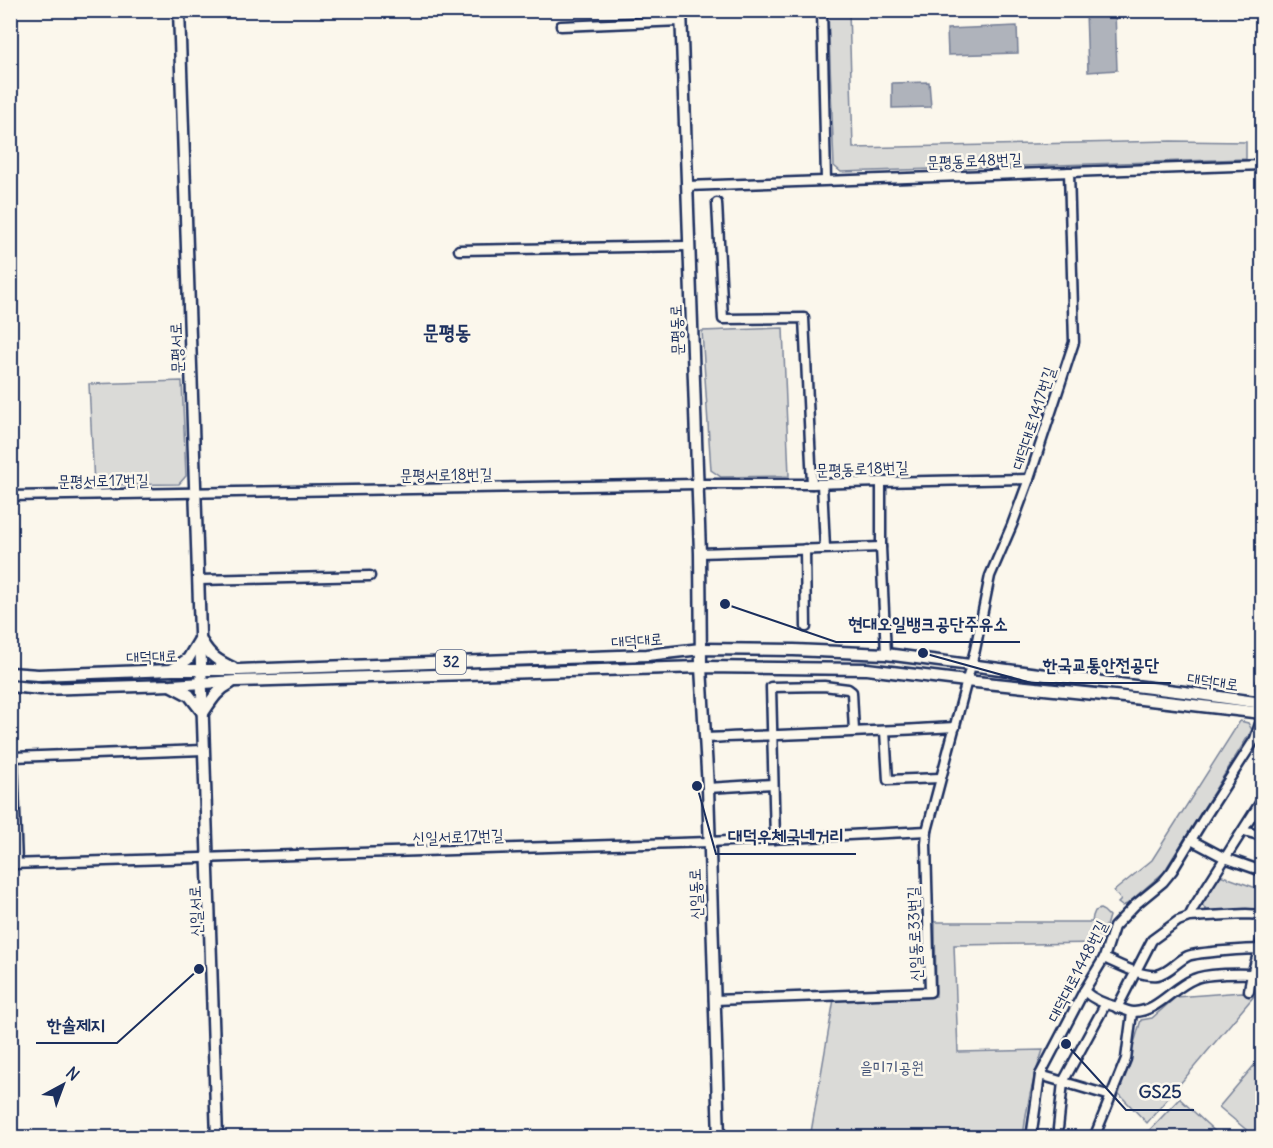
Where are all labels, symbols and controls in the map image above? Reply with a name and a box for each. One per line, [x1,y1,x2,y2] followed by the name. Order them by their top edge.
[926,148,1022,172] street label: 문평동로48번길
[665,304,687,356] street label: 문평동로
[423,319,471,344] district label: 문평동
[165,322,187,374] street label: 문평서로
[1007,364,1059,472] street label: 대덕대로1417번길
[815,456,909,480] street label: 문평동로18번길
[399,463,493,485] street label: 문평서로18번길
[57,469,149,491] street label: 문평서로17번길
[836,606,1020,642] callout: 현대오일뱅크공단주유소
[848,612,1008,635] text: 현대오일뱅크공단주유소
[611,628,663,652] street label: 대덕대로
[126,645,178,667] street label: 대덕대로
[1031,647,1171,683] callout: 한국교통안전공단
[436,650,466,674] road number: 32
[1042,653,1159,676] text: 한국교통안전공단
[1186,668,1240,694] street label: 대덕대로
[716,818,856,854] callout: 대덕우체국네거리
[412,824,504,848] street label: 신일서로17번길
[728,824,844,847] text: 대덕우체국네거리
[684,868,706,920] street label: 신일동로
[184,885,206,937] street label: 신일서로
[902,886,926,982] street label: 신일동로33번길
[1043,917,1111,1025] street label: 대덕대로1448번길
[36,1007,117,1043] callout: 한솔제지
[46,1013,105,1036] text: 한솔제지
[33,1055,93,1115] north arrow
[860,1057,924,1077] park label: 을미기공원
[62,1063,84,1085] text: N
[1126,1074,1194,1110] callout: GS25
[1138,1080,1182,1103] text: GS25

